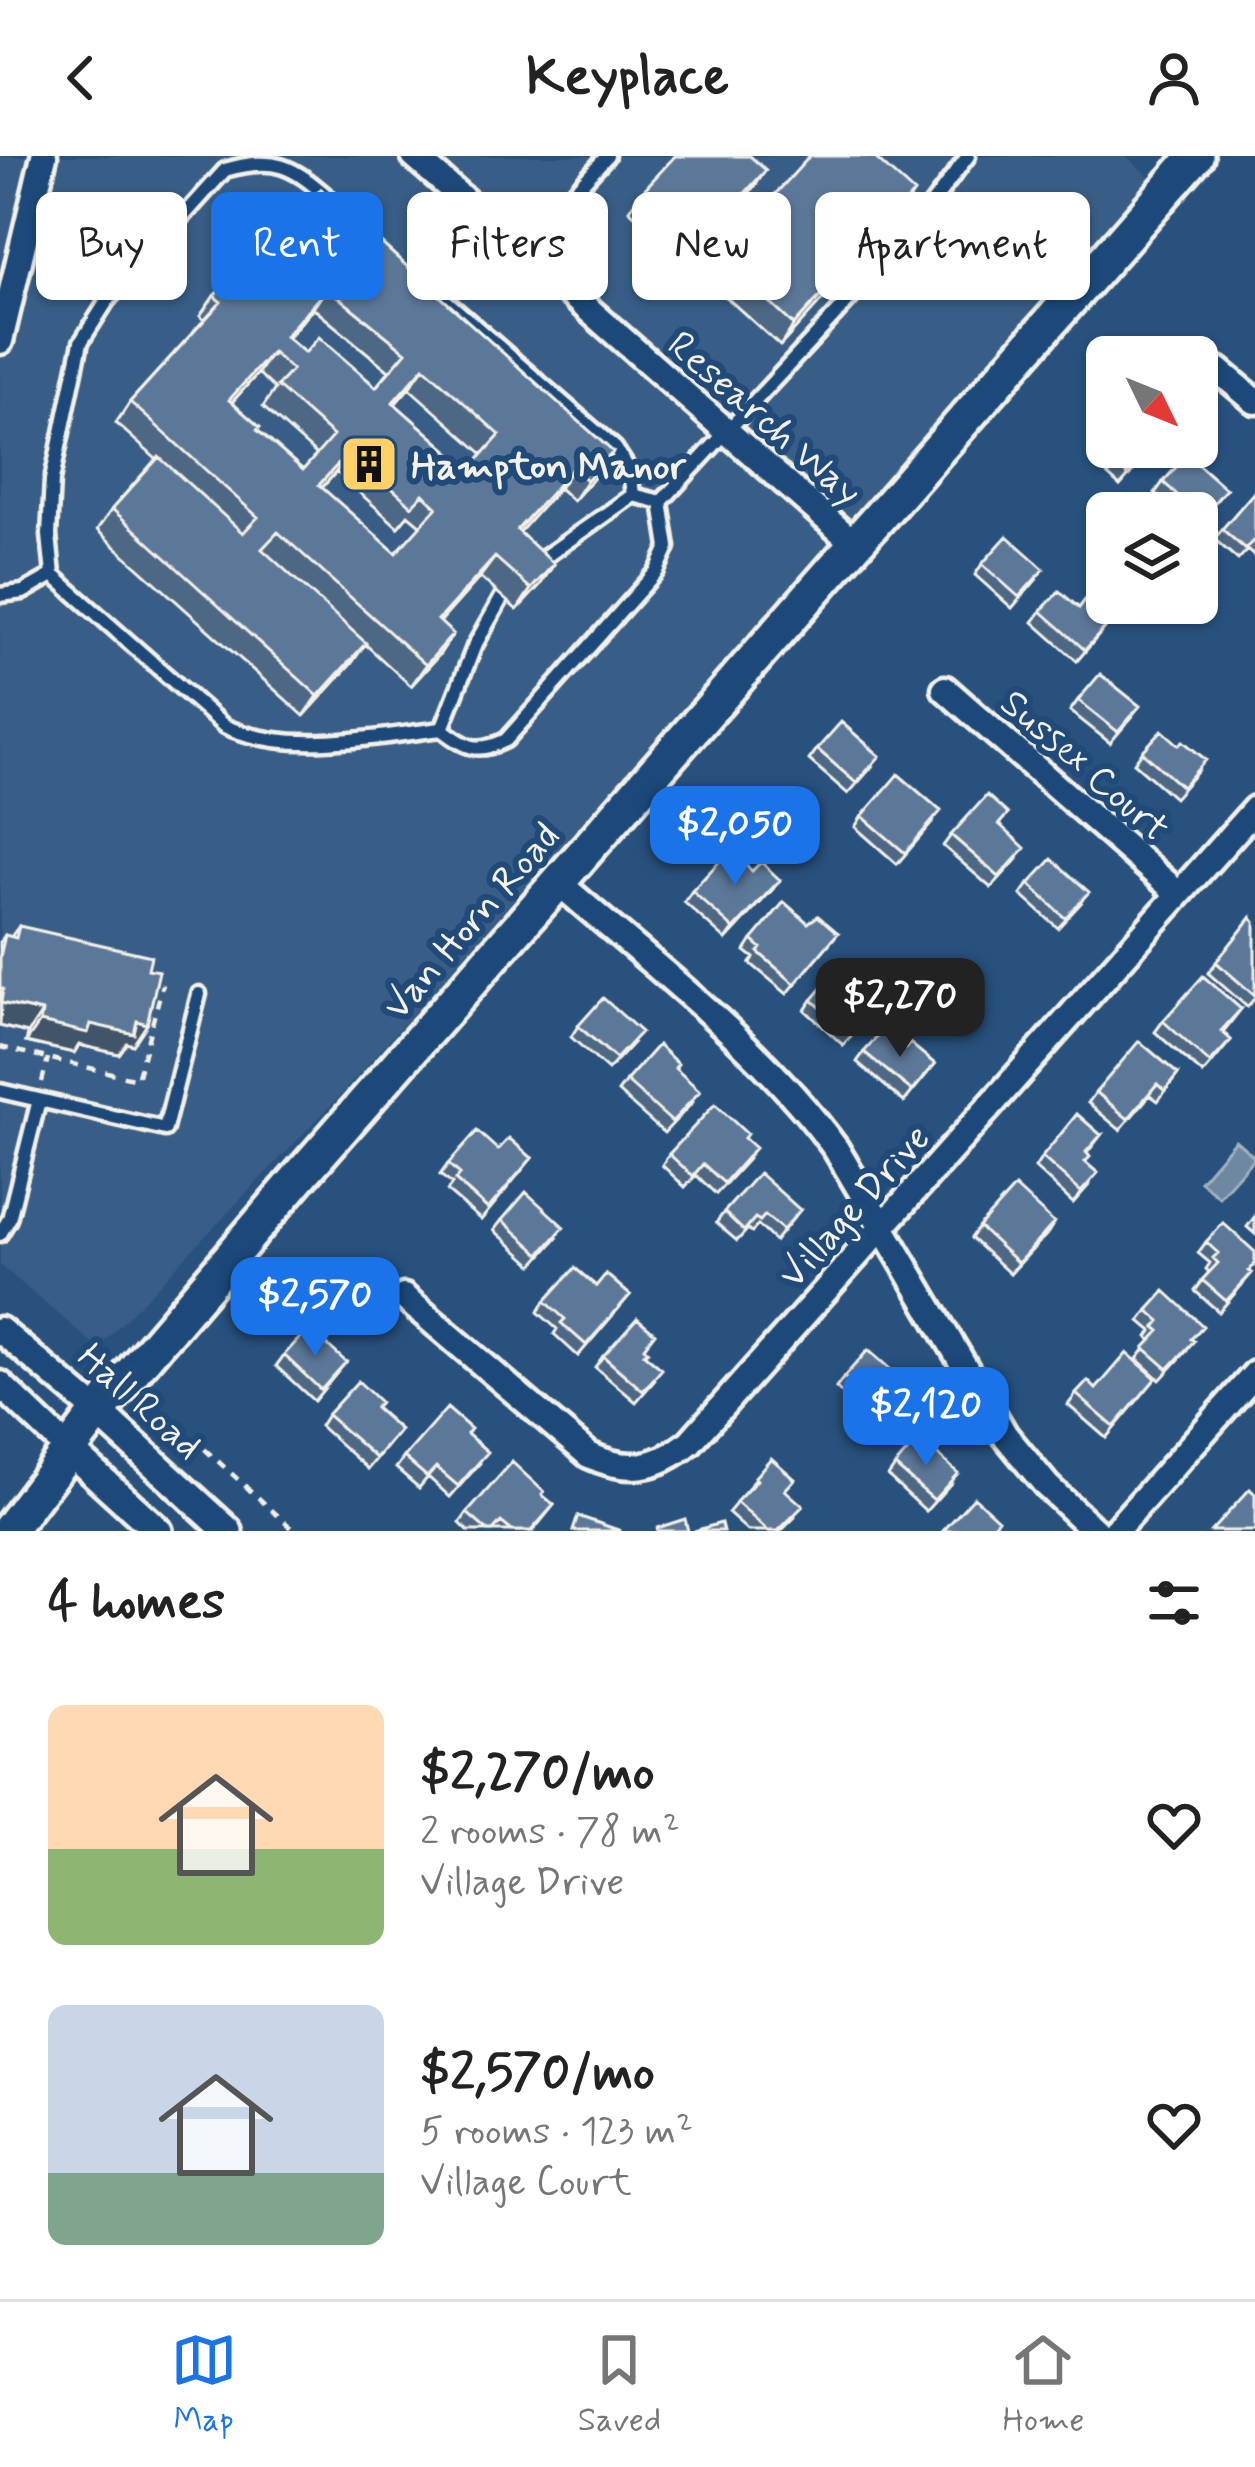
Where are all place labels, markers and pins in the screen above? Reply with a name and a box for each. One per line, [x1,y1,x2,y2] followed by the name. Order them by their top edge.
[338,433,400,495] building icon: Hampton Manor
[411,442,687,493] place label: Hampton Manor
[637,786,833,888] pin: $2,050
[802,958,998,1060] pin: $2,270
[217,1257,413,1359] pin: $2,570
[828,1367,1024,1469] pin: $2,120

